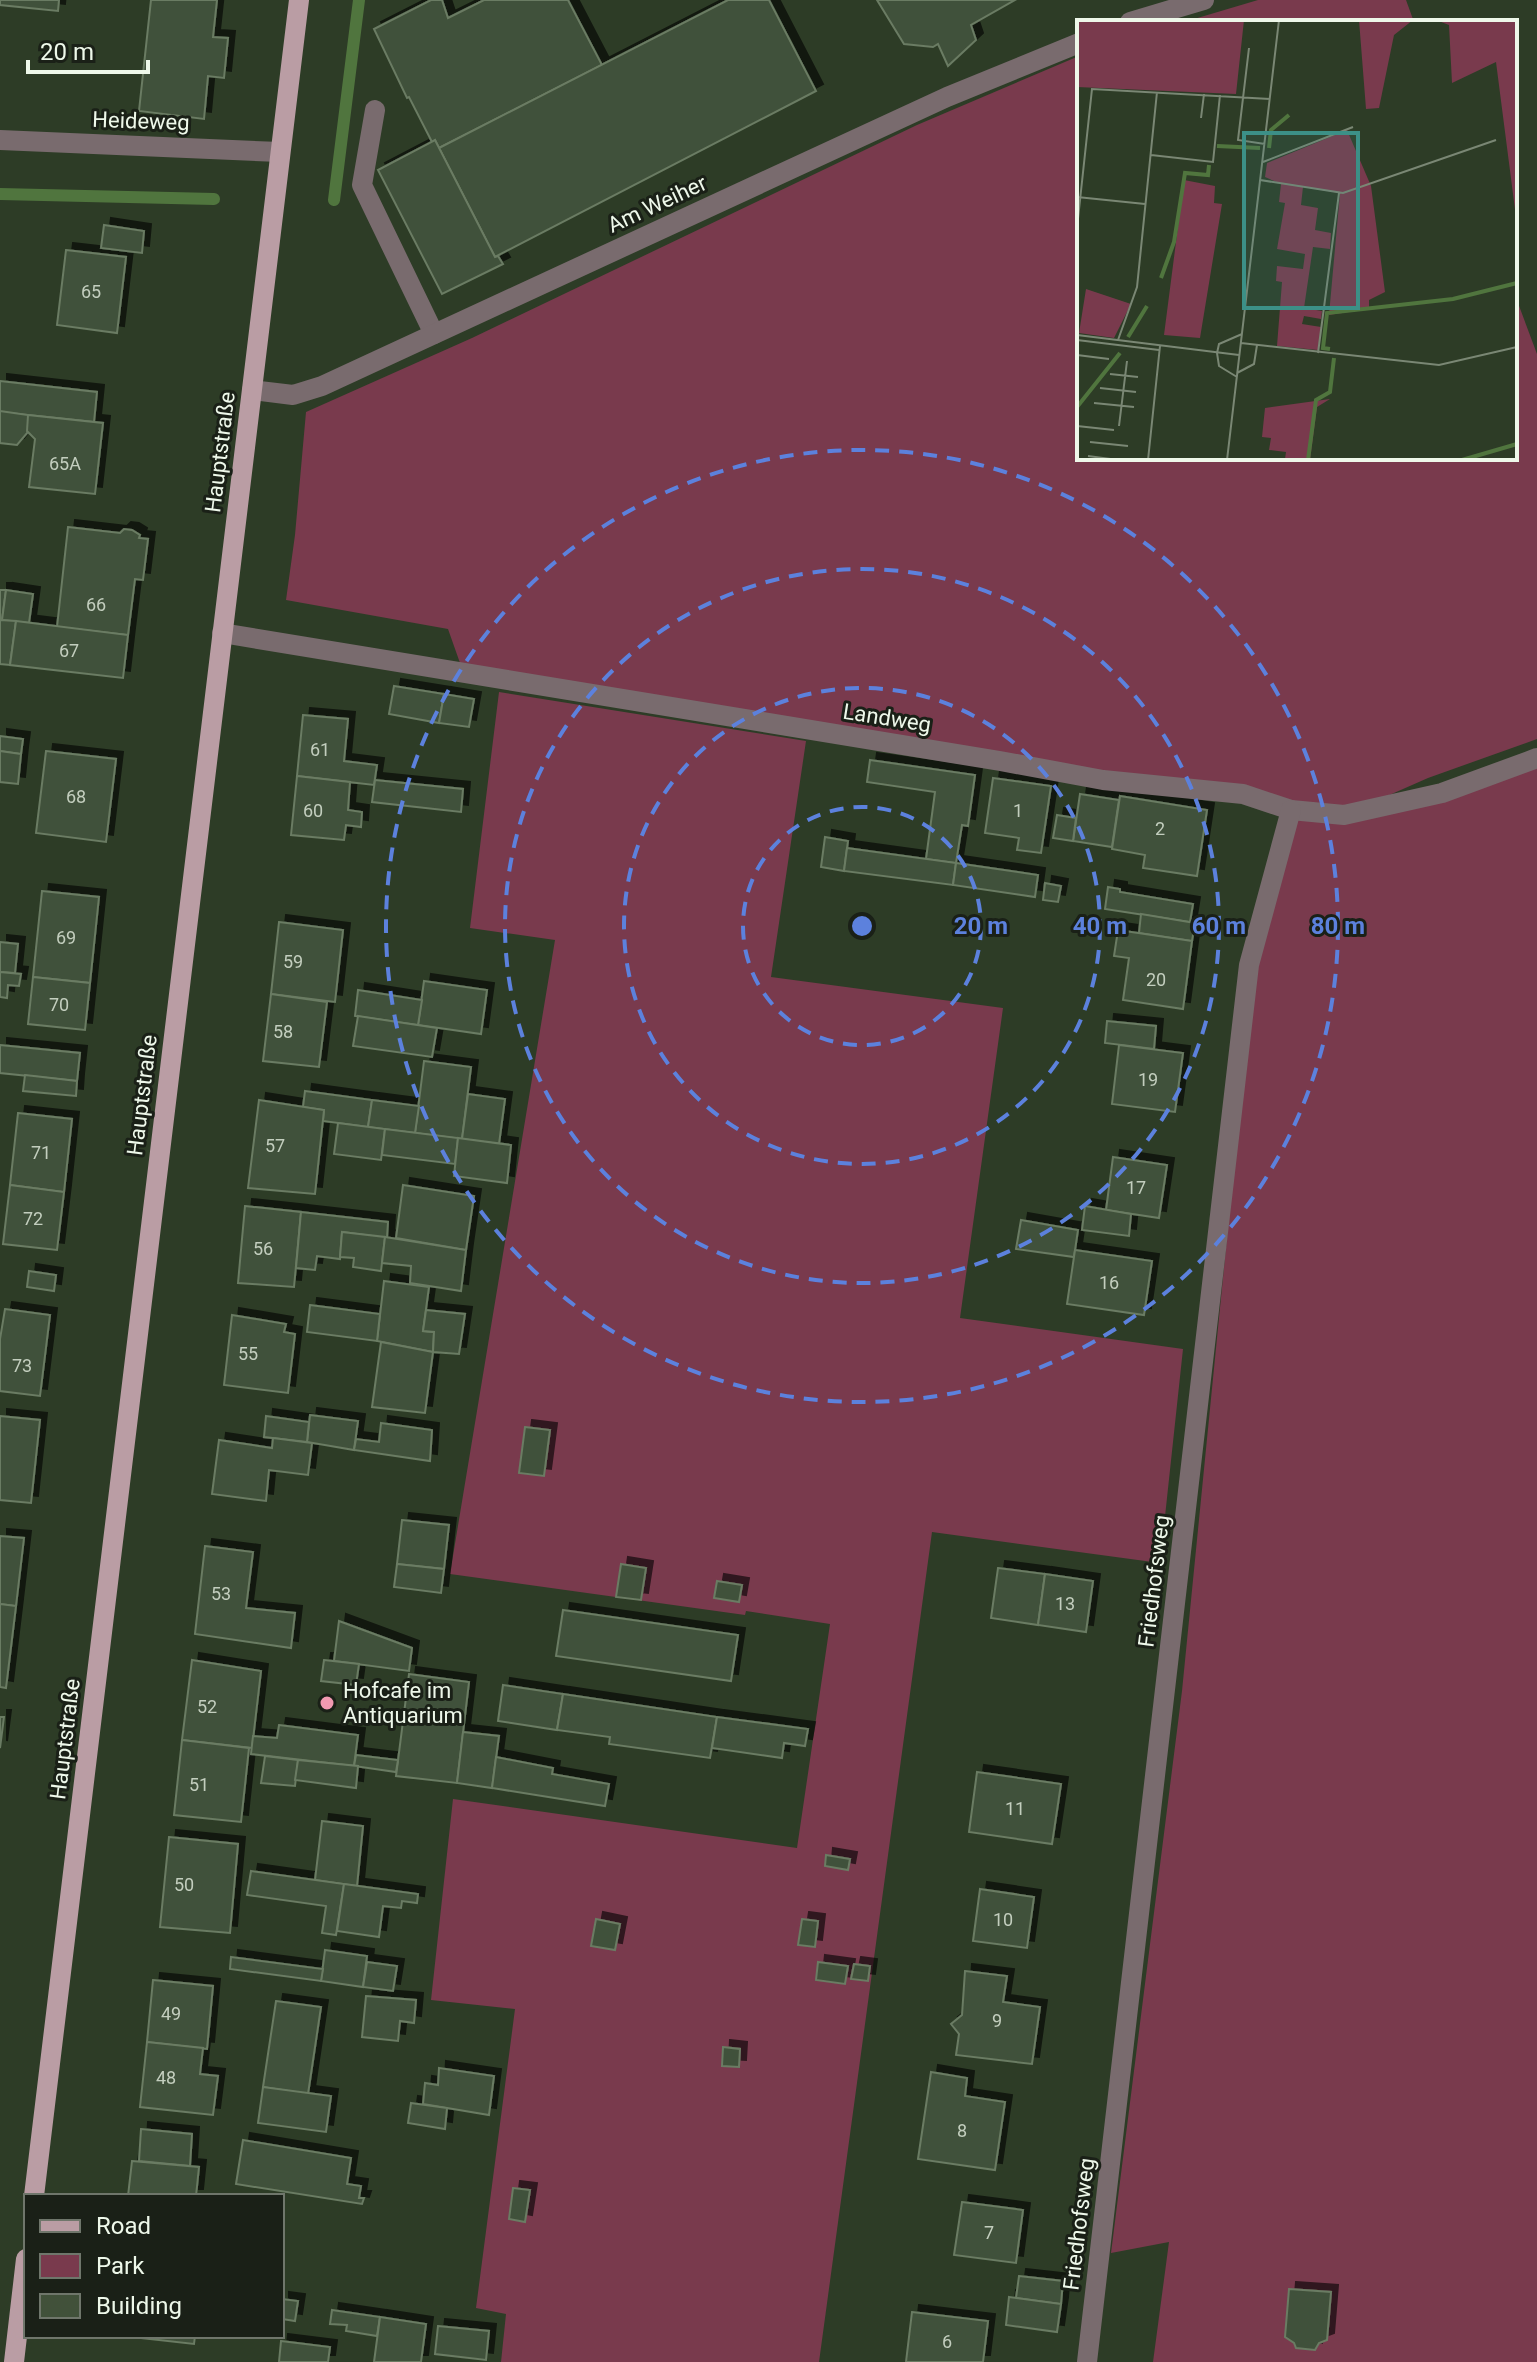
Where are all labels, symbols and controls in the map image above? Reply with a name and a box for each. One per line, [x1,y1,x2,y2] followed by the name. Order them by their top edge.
[1077,20,1517,460] inset map
[28,24,148,74] scale bar
[40,38,94,66] text: 20 m
[92,107,190,135] street label: Heideweg
[603,170,711,238] street label: Am Weiher
[81,281,101,302] house number: 65
[200,390,240,514] street label: Hauptstraße
[49,453,81,474] house number: 65A
[86,594,106,615] house number: 66
[59,640,79,661] house number: 67
[841,699,933,737] street label: Landweg
[310,739,330,760] house number: 61
[66,786,86,807] house number: 68
[303,800,323,821] house number: 60
[1013,800,1023,821] house number: 1
[1155,818,1165,839] house number: 2
[848,912,876,940] centre of rings
[954,912,1008,940] text: 20 m
[1073,912,1127,940] text: 40 m
[1192,912,1246,940] text: 60 m
[1311,912,1365,940] text: 80 m
[56,927,76,948] house number: 69
[283,951,303,972] house number: 59
[1146,969,1166,990] house number: 20
[49,994,69,1015] house number: 70
[273,1021,293,1042] house number: 58
[122,1033,162,1157] street label: Hauptstraße
[1138,1069,1158,1090] house number: 19
[265,1135,285,1156] house number: 57
[31,1142,51,1163] house number: 71
[1126,1177,1146,1198] house number: 17
[23,1208,43,1229] house number: 72
[253,1238,273,1259] house number: 56
[1099,1272,1119,1293] house number: 16
[238,1343,258,1364] house number: 55
[12,1355,32,1376] house number: 73
[1133,1513,1175,1649] street label: Friedhofsweg
[211,1583,231,1604] house number: 53
[1055,1593,1075,1614] house number: 13
[45,1677,85,1801] street label: Hauptstraße
[343,1678,463,1728] place label: Hofcafe im Antiquarium
[318,1694,336,1712] marker: Hofcafe im Antiquarium
[197,1696,217,1717] house number: 52
[189,1774,209,1795] house number: 51
[1005,1798,1025,1819] house number: 11
[174,1874,194,1895] house number: 50
[993,1909,1013,1930] house number: 10
[161,2003,181,2024] house number: 49
[992,2010,1002,2031] house number: 9
[156,2067,176,2088] house number: 48
[957,2120,967,2141] house number: 8
[1058,2156,1100,2292] street label: Friedhofsweg
[24,2194,284,2338] legend
[96,2212,151,2240] text: Road
[984,2222,994,2243] house number: 7
[96,2252,145,2280] text: Park
[96,2292,182,2320] text: Building
[942,2331,952,2352] house number: 6

